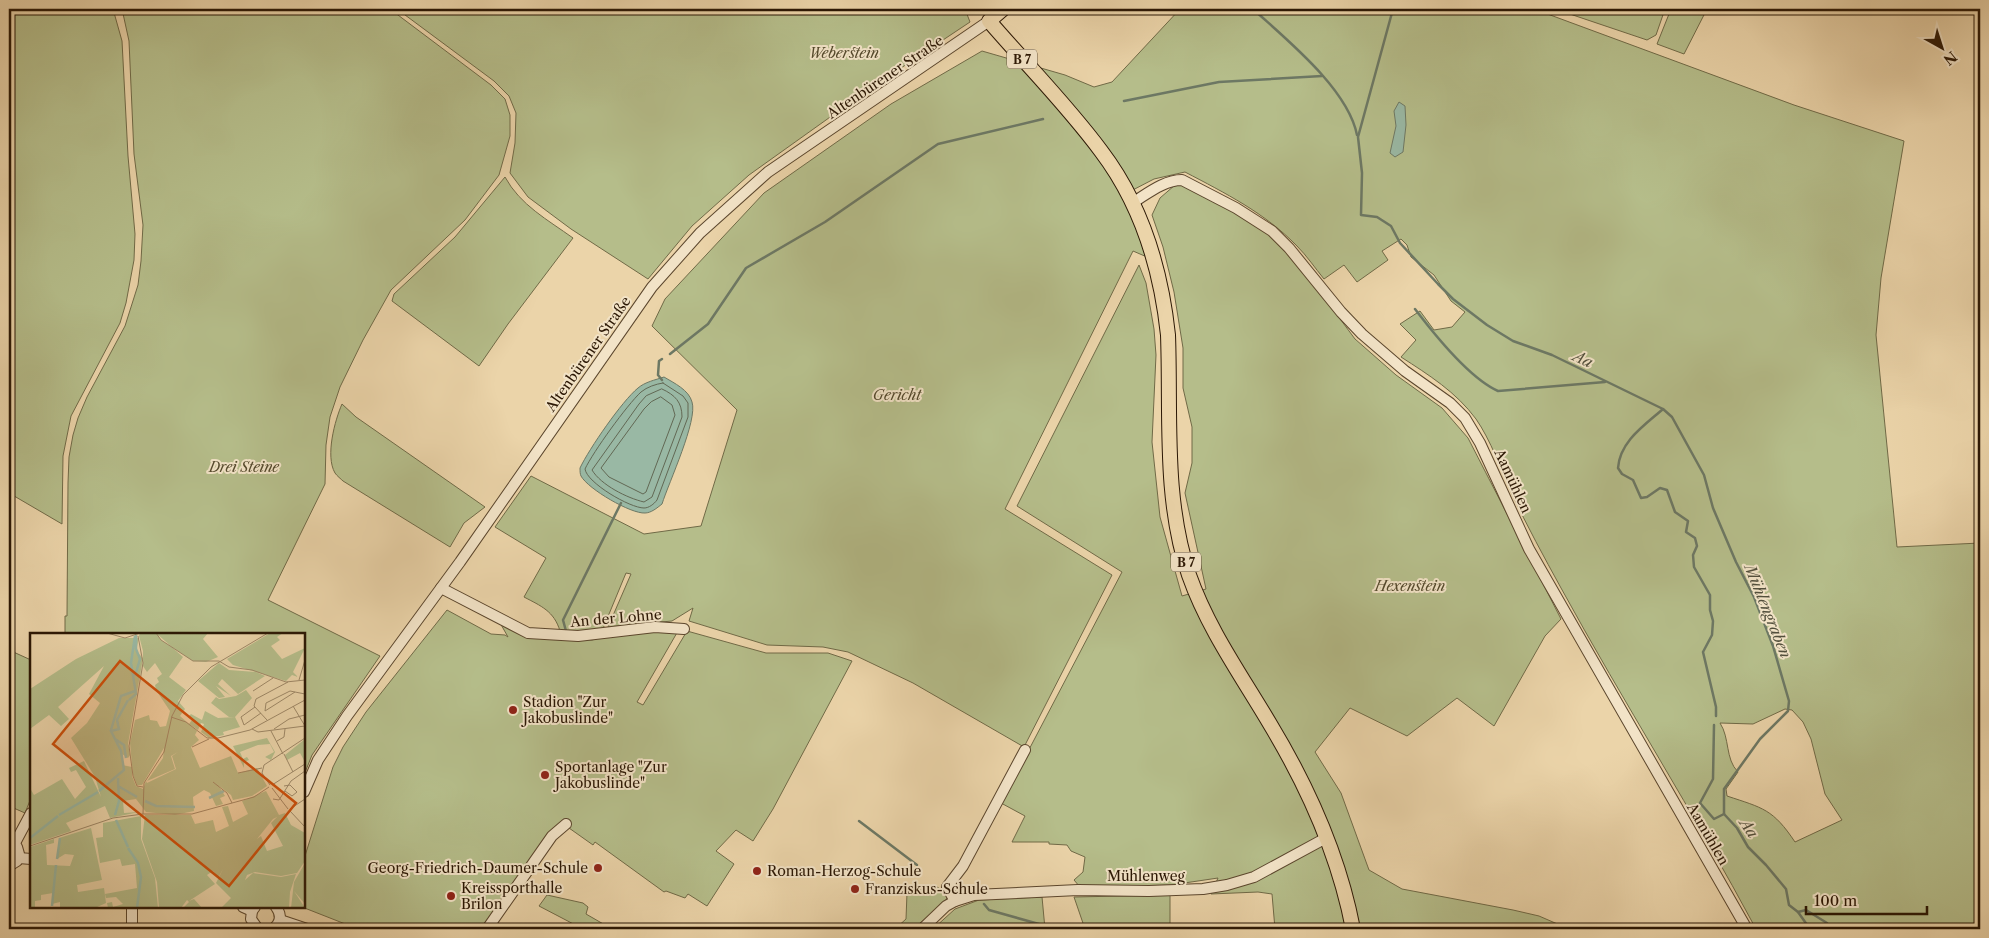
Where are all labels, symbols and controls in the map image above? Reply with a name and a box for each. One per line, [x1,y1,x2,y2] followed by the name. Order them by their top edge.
[1916,22,1966,72] north arrow
[823,31,947,123] street label: Altenbürener Straße
[809,44,879,62] park label: Weberstein
[1940,47,1961,69] text: N
[1007,50,1037,68] road number: B 7
[541,293,635,416] street label: Altenbürener Straße
[1568,345,1596,372] water label: Aa
[873,386,922,404] park label: Gericht
[1490,445,1536,516] street label: Aamühlen
[208,458,280,476] park label: Drei Steine
[1171,552,1201,572] road number: B 7
[1740,559,1795,661] water label: Mühlengraben
[1374,577,1445,595] park label: Hexenstein
[569,605,663,631] street label: An der Lohne
[30,633,305,908] inset map
[521,693,613,727] place label: Stadion "Zur Jakobuslinde"
[507,704,519,716] marker: Stadion "Zur Jakobuslinde"
[553,758,667,792] place label: Sportanlage "Zur Jakobuslinde"
[539,769,551,781] marker: Sportanlage "Zur Jakobuslinde"
[1683,799,1733,868] street label: Aamühlen
[1735,813,1762,841] water label: Aa
[368,859,588,877] place label: Georg-Friedrich-Daumer-Schule
[592,862,604,874] marker: Georg-Friedrich-Daumer-Schule
[767,862,921,880] place label: Roman-Herzog-Schule
[751,865,763,877] marker: Roman-Herzog-Schule
[1107,867,1186,885] street label: Mühlenweg
[461,879,562,913] place label: Kreissporthalle Brilon
[865,880,988,898] place label: Franziskus-Schule
[849,883,861,895] marker: Franziskus-Schule
[1806,883,1928,915] scale bar
[445,890,457,902] marker: Kreissporthalle Brilon
[1814,891,1857,910] text: 100 m

